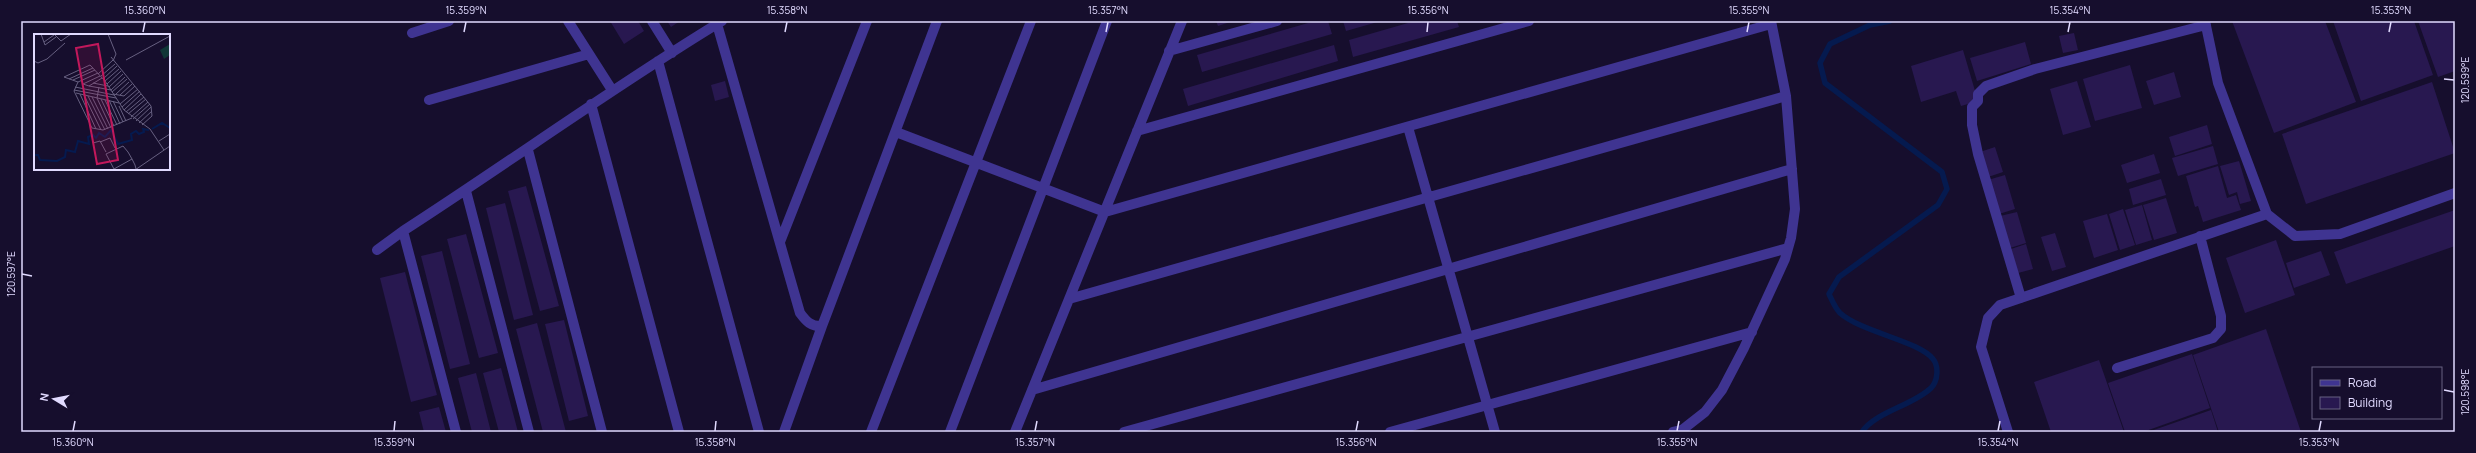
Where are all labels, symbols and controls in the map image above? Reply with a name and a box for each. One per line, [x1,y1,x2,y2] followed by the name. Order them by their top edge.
[124,3,166,17] text: 15.360°N
[445,3,487,17] text: 15.359°N
[767,3,807,17] text: 15.358°N
[1088,3,1128,17] text: 15.357°N
[1407,3,1449,17] text: 15.356°N
[1729,3,1769,17] text: 15.355°N
[2050,3,2091,17] text: 15.354°N
[2371,3,2411,17] text: 15.353°N
[34,34,170,170] inset map
[2458,56,2472,103] text: 120.599°E
[4,251,18,297] text: 120.597°E
[2312,367,2442,419] legend
[2458,369,2472,415] text: 120.598°E
[2348,374,2376,391] text: Road
[34,379,74,419] north arrow
[36,392,52,402] text: N
[2348,394,2392,411] text: Building
[52,435,94,449] text: 15.360°N
[373,435,415,449] text: 15.359°N
[695,435,735,449] text: 15.358°N
[1015,435,1055,449] text: 15.357°N
[1335,435,1377,449] text: 15.356°N
[1657,435,1697,449] text: 15.355°N
[1978,435,2019,449] text: 15.354°N
[2299,435,2339,449] text: 15.353°N

